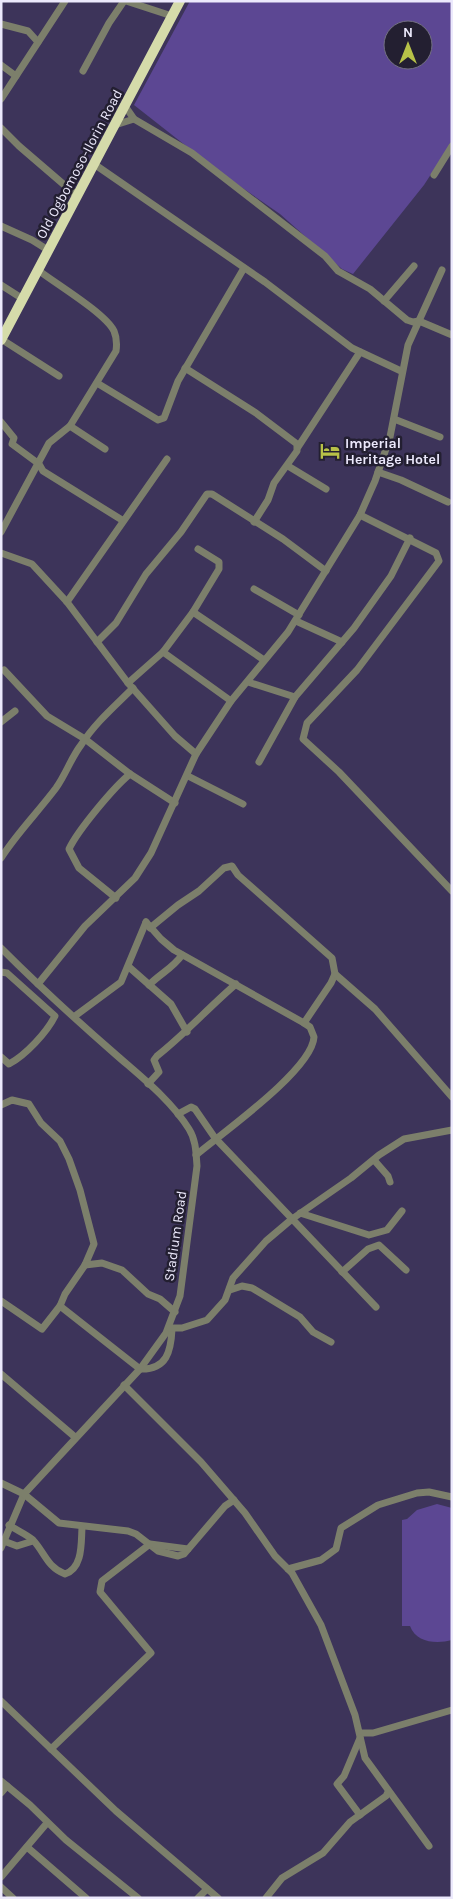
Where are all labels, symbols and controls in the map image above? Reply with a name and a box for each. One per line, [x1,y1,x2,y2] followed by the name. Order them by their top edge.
[383,20,433,70] north arrow
[403,24,413,41] text: N
[33,87,126,242] street label: Old Ogbomoso-Ilorin Road
[345,435,440,468] place label: Imperial Heritage Hotel
[319,440,341,462] hotel icon: Imperial Heritage Hotel
[161,1190,190,1282] street label: Stadium Road

